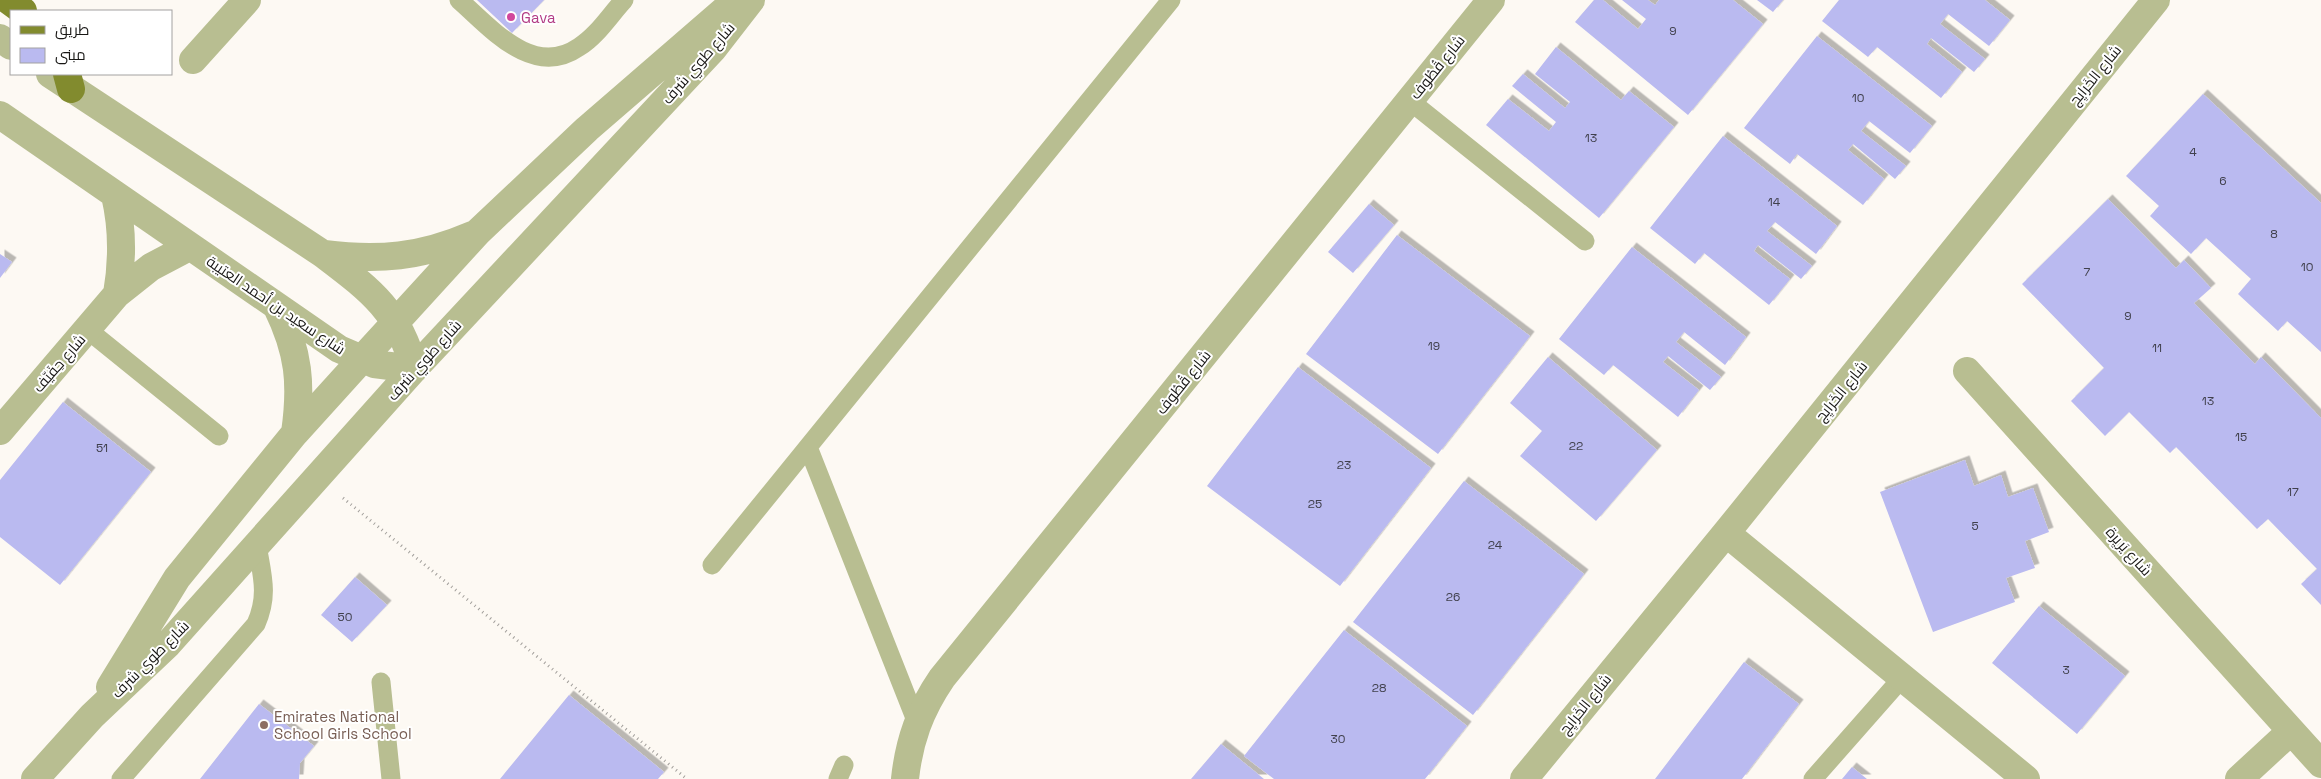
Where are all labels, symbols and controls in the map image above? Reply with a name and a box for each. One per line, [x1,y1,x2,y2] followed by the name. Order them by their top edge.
[521,8,556,27] place label: Gava
[10,10,172,75] legend
[505,11,517,23] marker: Gava
[657,18,741,110] street label: شارع طوي شرف
[55,20,89,40] text: طريق
[1669,23,1677,39] house number: 9
[1405,31,1470,104] street label: شارع قُطُوف
[2065,41,2127,110] street label: شارع الخَرايِج
[55,45,86,65] text: مبنى
[1852,90,1864,106] house number: 10
[1585,130,1597,146] house number: 13
[2189,144,2197,160] house number: 4
[2219,173,2227,189] house number: 6
[1768,194,1781,210] house number: 14
[2270,226,2278,242] house number: 8
[202,251,349,360] street label: شارع سعيد بن أحمد العتيبة
[2301,259,2313,275] house number: 10
[2084,264,2091,280] house number: 7
[2124,308,2132,324] house number: 9
[383,316,467,406] street label: شارع طوي شرف
[29,330,91,397] street label: شارع حِفَيّف
[1428,338,1440,354] house number: 19
[2152,340,2162,356] house number: 11
[1151,346,1216,419] street label: شارع قُطُوف
[1811,357,1873,426] street label: شارع الخَرايِج
[2202,393,2214,409] house number: 13
[2235,429,2247,445] house number: 15
[1569,438,1583,454] house number: 22
[96,440,108,456] house number: 51
[1337,457,1351,473] house number: 23
[2287,484,2299,500] house number: 17
[1308,496,1322,512] house number: 25
[1971,518,1979,534] house number: 5
[2100,522,2156,581] street label: شارع يَريِرة
[1488,537,1503,553] house number: 24
[1446,589,1460,605] house number: 26
[338,609,352,625] house number: 50
[107,616,195,704] street label: شارع طوي شرف
[2062,662,2070,678] house number: 3
[1555,670,1617,739] street label: شارع الخَرايِج
[1372,680,1386,696] house number: 28
[274,707,412,743] place label: Emirates National School Girls School
[258,719,270,731] marker: Emirates National School Girls School
[1331,731,1345,747] house number: 30

